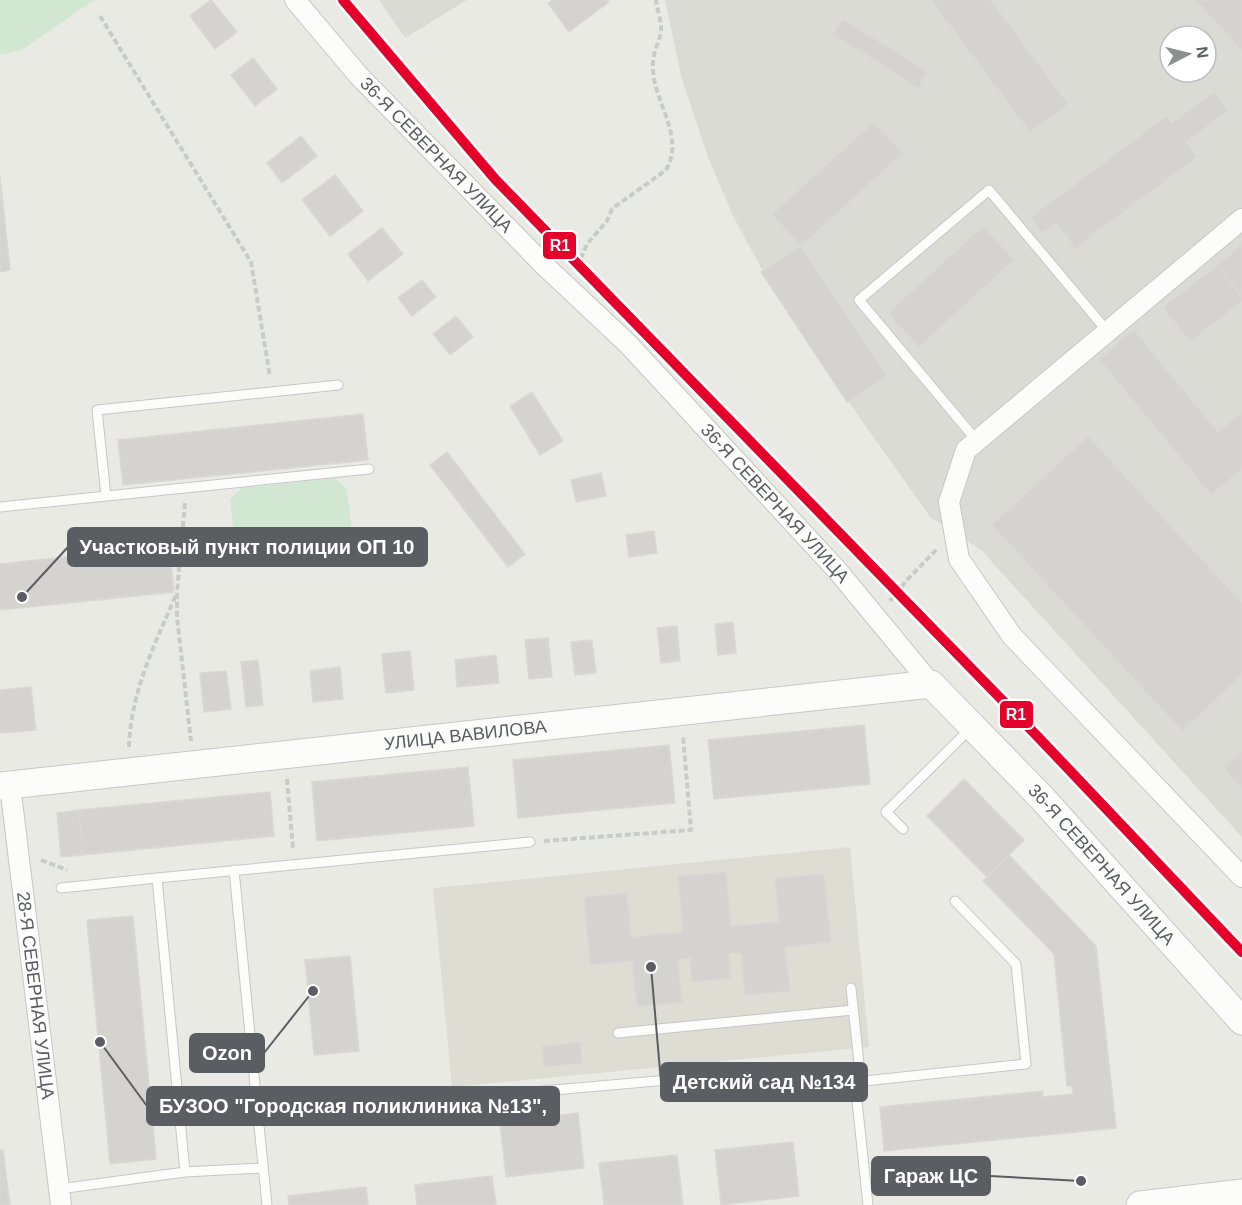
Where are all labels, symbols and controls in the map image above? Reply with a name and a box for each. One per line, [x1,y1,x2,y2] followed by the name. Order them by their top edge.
[1158,24,1218,84] north arrow
[1193,45,1212,59] text: N
[356,73,517,237] street label: 36-Я СЕВЕРНАЯ УЛИЦА
[542,231,577,260] line badge: R1
[550,237,570,254] text: R1
[697,420,853,587] street label: 36-Я СЕВЕРНАЯ УЛИЦА
[68,528,427,566] callout: Участковый пункт полиции ОП 10
[80,536,414,558] text: Участковый пункт полиции ОП 10
[999,700,1034,729] line badge: R1
[1006,706,1026,723] text: R1
[383,716,548,754] street label: УЛИЦА ВАВИЛОВА
[1024,780,1179,949] street label: 36-Я СЕВЕРНАЯ УЛИЦА
[13,890,58,1100] street label: 28-Я СЕВЕРНАЯ УЛИЦА
[190,1034,264,1072] callout: Ozon
[202,1042,252,1064] text: Ozon
[661,1063,867,1101] callout: Детский сад №134
[673,1071,856,1093] text: Детский сад №134
[147,1087,559,1125] callout: БУЗОО "Городская поликлиника №13",
[159,1095,547,1117] text: БУЗОО "Городская поликлиника №13",
[872,1157,990,1195] callout: Гараж ЦС
[884,1165,978,1187] text: Гараж ЦС

